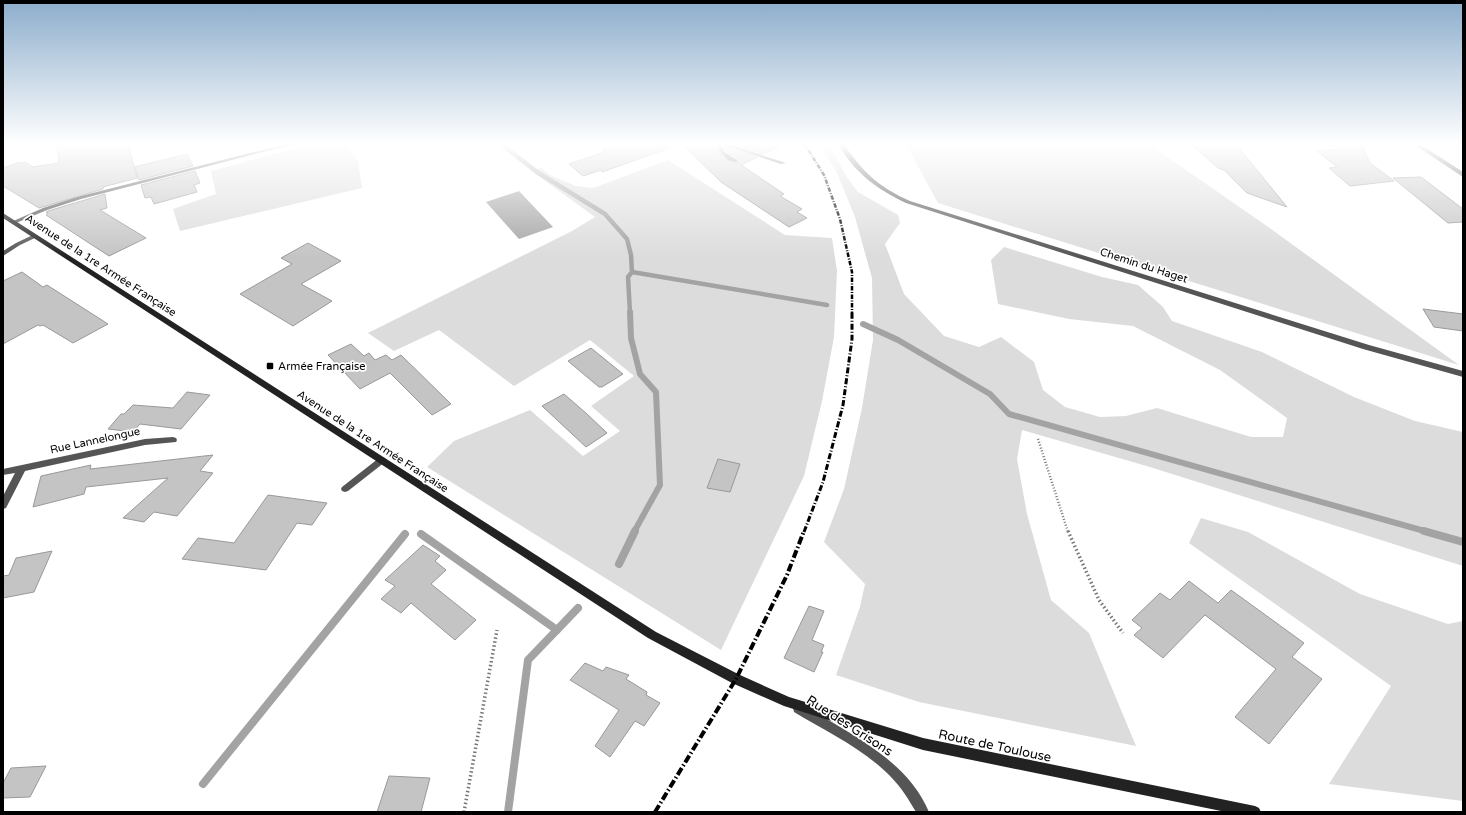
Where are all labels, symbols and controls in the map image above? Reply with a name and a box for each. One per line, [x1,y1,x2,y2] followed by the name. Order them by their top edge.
[23,212,179,319] street label: Avenue de la 1re Armée Française
[1098,245,1189,286] street label: Chemin du Haget
[278,360,366,373] place label: Armée Française
[265,361,275,371] marker: Armée Française
[295,388,451,495] street label: Avenue de la 1re Armée Française
[49,425,141,456] street label: Rue Lannelongue
[803,692,896,760] street label: Rue des Grisons
[937,726,1053,766] street label: Route de Toulouse

